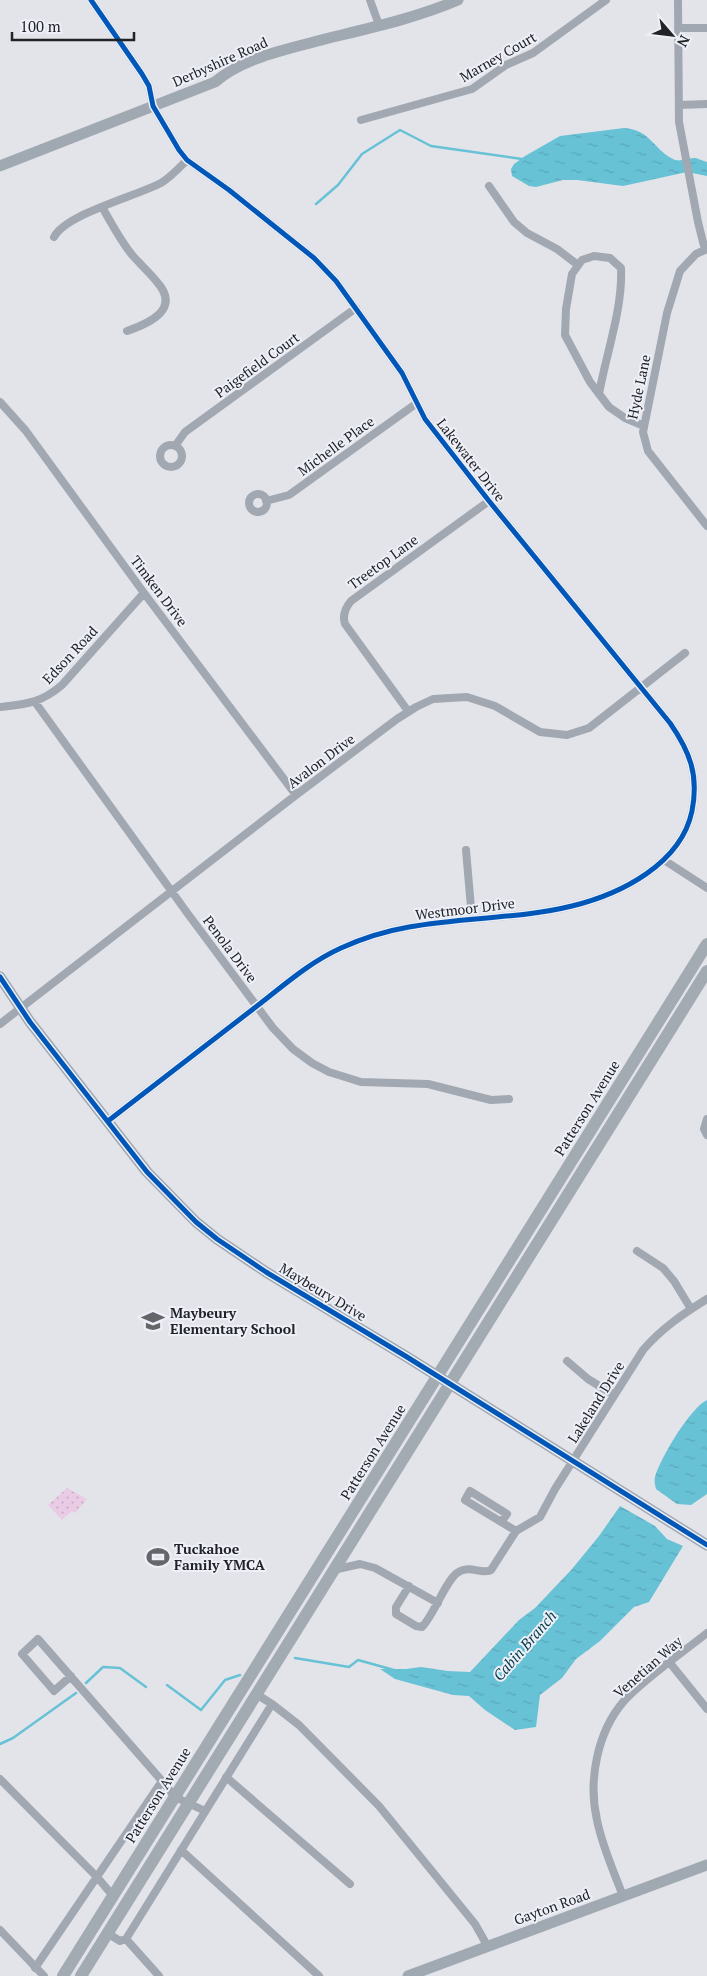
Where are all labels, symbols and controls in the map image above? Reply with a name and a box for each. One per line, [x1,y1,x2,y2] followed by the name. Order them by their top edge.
[12,10,135,42] scale bar
[647,10,697,60] north arrow
[20,16,61,36] text: 100 m
[456,27,540,86] street label: Marney Court
[169,32,271,91] street label: Derbyshire Road
[673,32,695,51] text: N
[211,327,303,402] street label: Paigefield Court
[622,353,655,421] street label: Hyde Lane
[294,411,378,480] street label: Michelle Place
[433,414,510,505] street label: Lakewater Drive
[344,530,421,593] street label: Treetop Lane
[126,551,192,630] street label: Timken Drive
[38,621,102,688] street label: Edson Road
[283,729,358,792] street label: Avalon Drive
[414,893,516,924] street label: Westmoor Drive
[199,911,262,986] street label: Penola Drive
[550,1056,624,1159] street label: Patterson Avenue
[276,1258,370,1325] street label: Maybeury Drive
[170,1303,296,1338] place label: Maybeury Elementary School
[140,1308,166,1334] school or university icon: Maybeury Elementary School
[563,1357,628,1446] street label: Lakeland Drive
[336,1400,410,1503] street label: Patterson Avenue
[174,1539,266,1574] place label: Tuckahoe Family YMCA
[145,1544,171,1570] sports icon: Tuckahoe Family YMCA
[488,1606,560,1685] water label: Cabin Branch
[609,1631,687,1702] street label: Venetian Way
[121,1743,195,1846] street label: Patterson Avenue
[511,1884,593,1929] street label: Gayton Road

